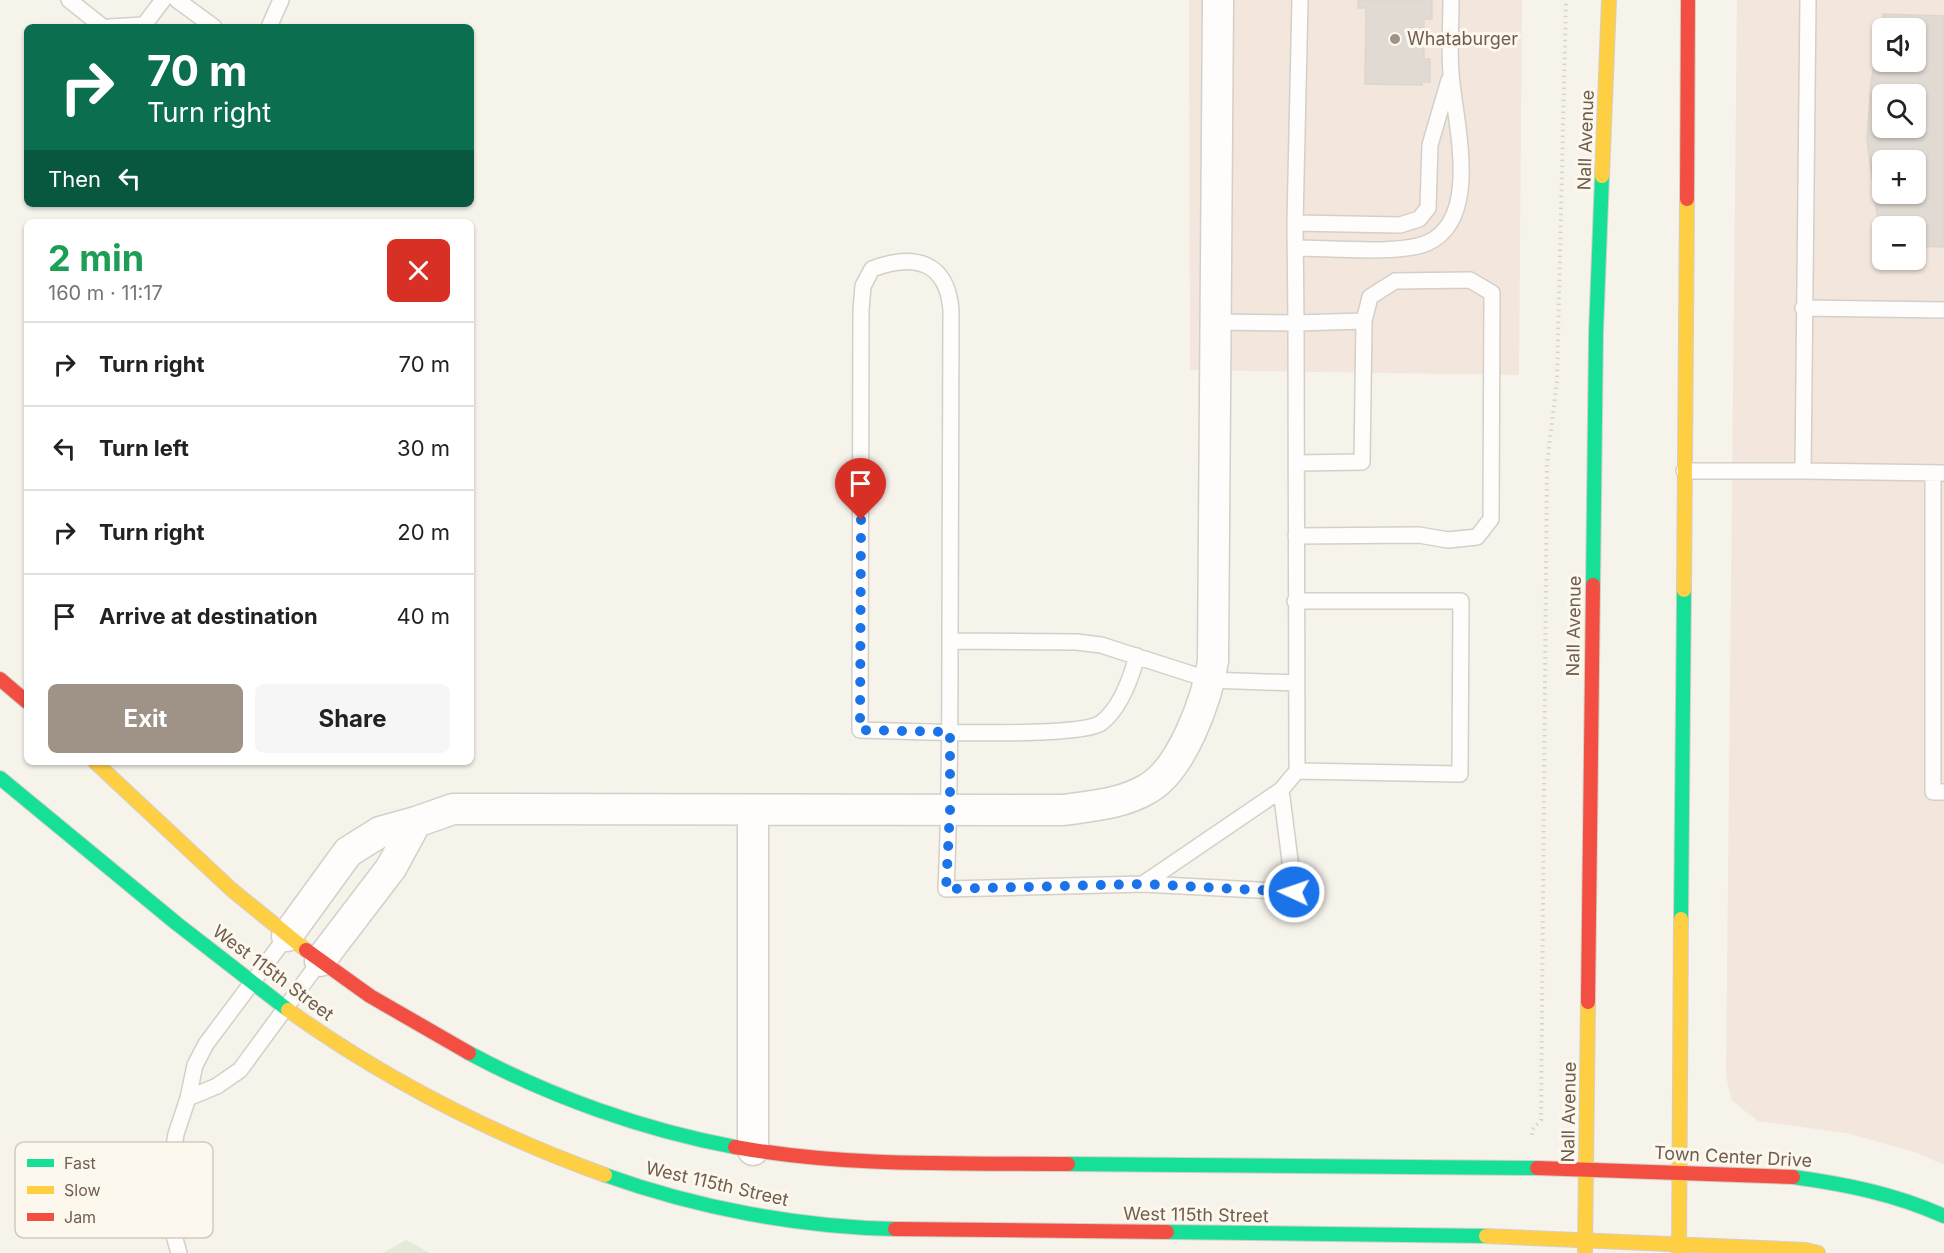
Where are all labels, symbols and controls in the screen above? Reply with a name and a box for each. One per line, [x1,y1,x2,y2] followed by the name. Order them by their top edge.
[1872,18,1926,270] map controls
[1872,18,1926,72] button: sound
[1407,28,1518,49] place label: Whataburger
[1388,32,1402,46] marker: Whataburger
[147,45,247,96] text: 70 m
[48,48,126,126] icon: right
[1872,84,1926,138] button: search
[1573,89,1598,191] street label: Nall Avenue
[147,96,271,129] text: Turn right
[1872,150,1926,204] button: +
[113,162,146,195] icon: left
[48,166,101,192] text: Then
[1872,216,1926,270] button: −
[48,236,144,280] text: 2 min
[387,239,450,302] button: close
[48,281,163,305] text: 160 m · 11:17
[48,348,81,381] icon: right
[99,351,205,377] text: Turn right
[399,351,450,377] text: 70 m
[48,432,81,465] icon: left
[99,435,189,461] text: Turn left
[397,435,450,461] text: 30 m
[835,458,886,520] pin
[844,467,877,500] icon: arrive
[48,516,81,549] icon: right
[99,519,205,545] text: Turn right
[397,519,450,545] text: 20 m
[1562,575,1585,677] street label: Nall Avenue
[48,600,81,633] icon: arrive
[99,603,318,629] text: Arrive at destination
[396,603,450,629] text: 40 m
[48,684,243,753] button: Exit
[255,684,450,753] button: Share
[1262,860,1326,924] position arrow
[209,920,338,1025] street label: West 115th Street
[1557,1061,1580,1163] street label: Nall Avenue
[15,1142,213,1238] legend
[1654,1142,1813,1171] street label: Town Center Drive
[64,1153,96,1173] text: Fast
[644,1157,791,1210] street label: West 115th Street
[64,1180,101,1200] text: Slow
[1123,1203,1269,1226] street label: West 115th Street
[64,1207,96,1227] text: Jam

